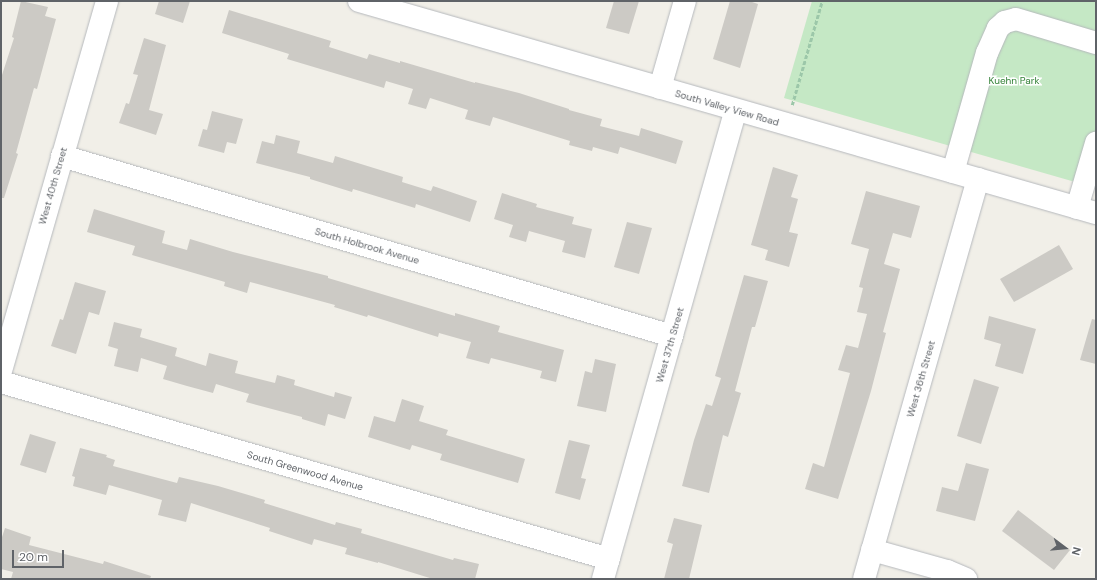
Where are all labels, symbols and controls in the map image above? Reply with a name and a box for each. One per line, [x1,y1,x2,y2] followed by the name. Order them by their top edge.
[989,75,1039,87] park label: Kuehn Park
[674,87,780,129] street label: South Valley View Road
[36,146,70,226] street label: West 40th Street
[313,225,421,267] street label: South Holbrook Avenue
[653,306,687,384] street label: West 37th Street
[904,339,938,419] street label: West 36th Street
[246,449,364,493] street label: South Greenwood Avenue
[1045,528,1085,568] north arrow
[14,542,66,568] scale bar
[1069,546,1084,557] text: N
[19,549,48,565] text: 20 m

